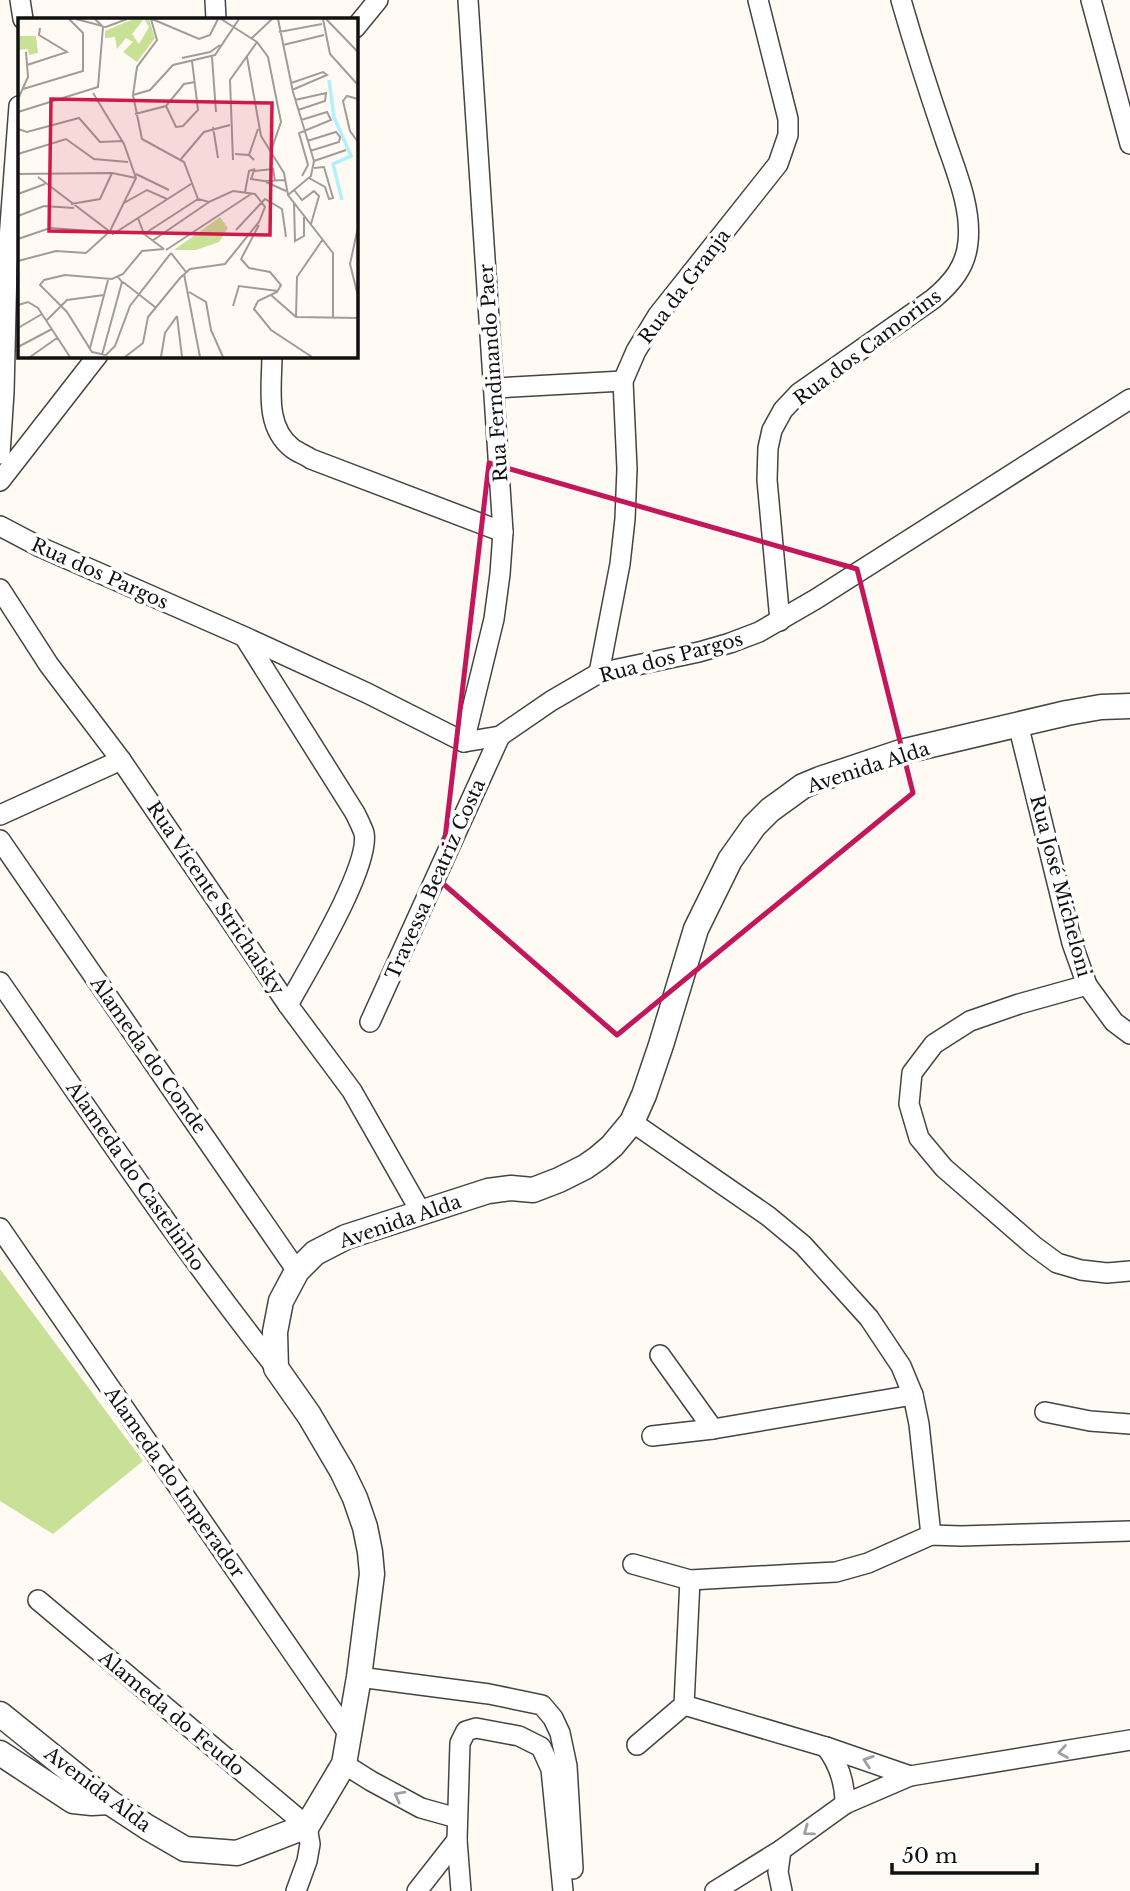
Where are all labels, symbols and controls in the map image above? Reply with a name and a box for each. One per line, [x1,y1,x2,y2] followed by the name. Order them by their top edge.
[18,18,357,357] inset map
[634,224,735,348] street label: Rua da Granja
[474,263,513,483] street label: Rua Ferndinando Paer
[789,284,946,410] street label: Rua dos Camorins
[28,533,172,614] street label: Rua dos Pargos
[597,627,745,688] street label: Rua dos Pargos
[803,737,933,798] street label: Avenida Alda
[381,775,490,983] street label: Travessa Beatriz Costa
[1025,793,1096,980] street label: Rua José Micheloni
[142,797,289,1000] street label: Rua Vicente Strichalsky
[85,972,211,1138] street label: Alameda do Conde
[61,1076,210,1275] street label: Alameda do Castelinho
[335,1190,465,1253] street label: Avenida Alda
[99,1382,249,1582] street label: Alameda do Imperador
[94,1645,249,1781] street label: Alameda do Feudo
[39,1741,156,1837] street label: Avenida Alda
[1057,1744,1069,1759] one-way arrow
[862,1755,875,1769] one-way arrow
[394,1791,406,1804] one-way arrow
[803,1823,815,1835] one-way arrow
[892,1832,1037,1876] scale bar
[902,1843,958,1869] text: 50 m

